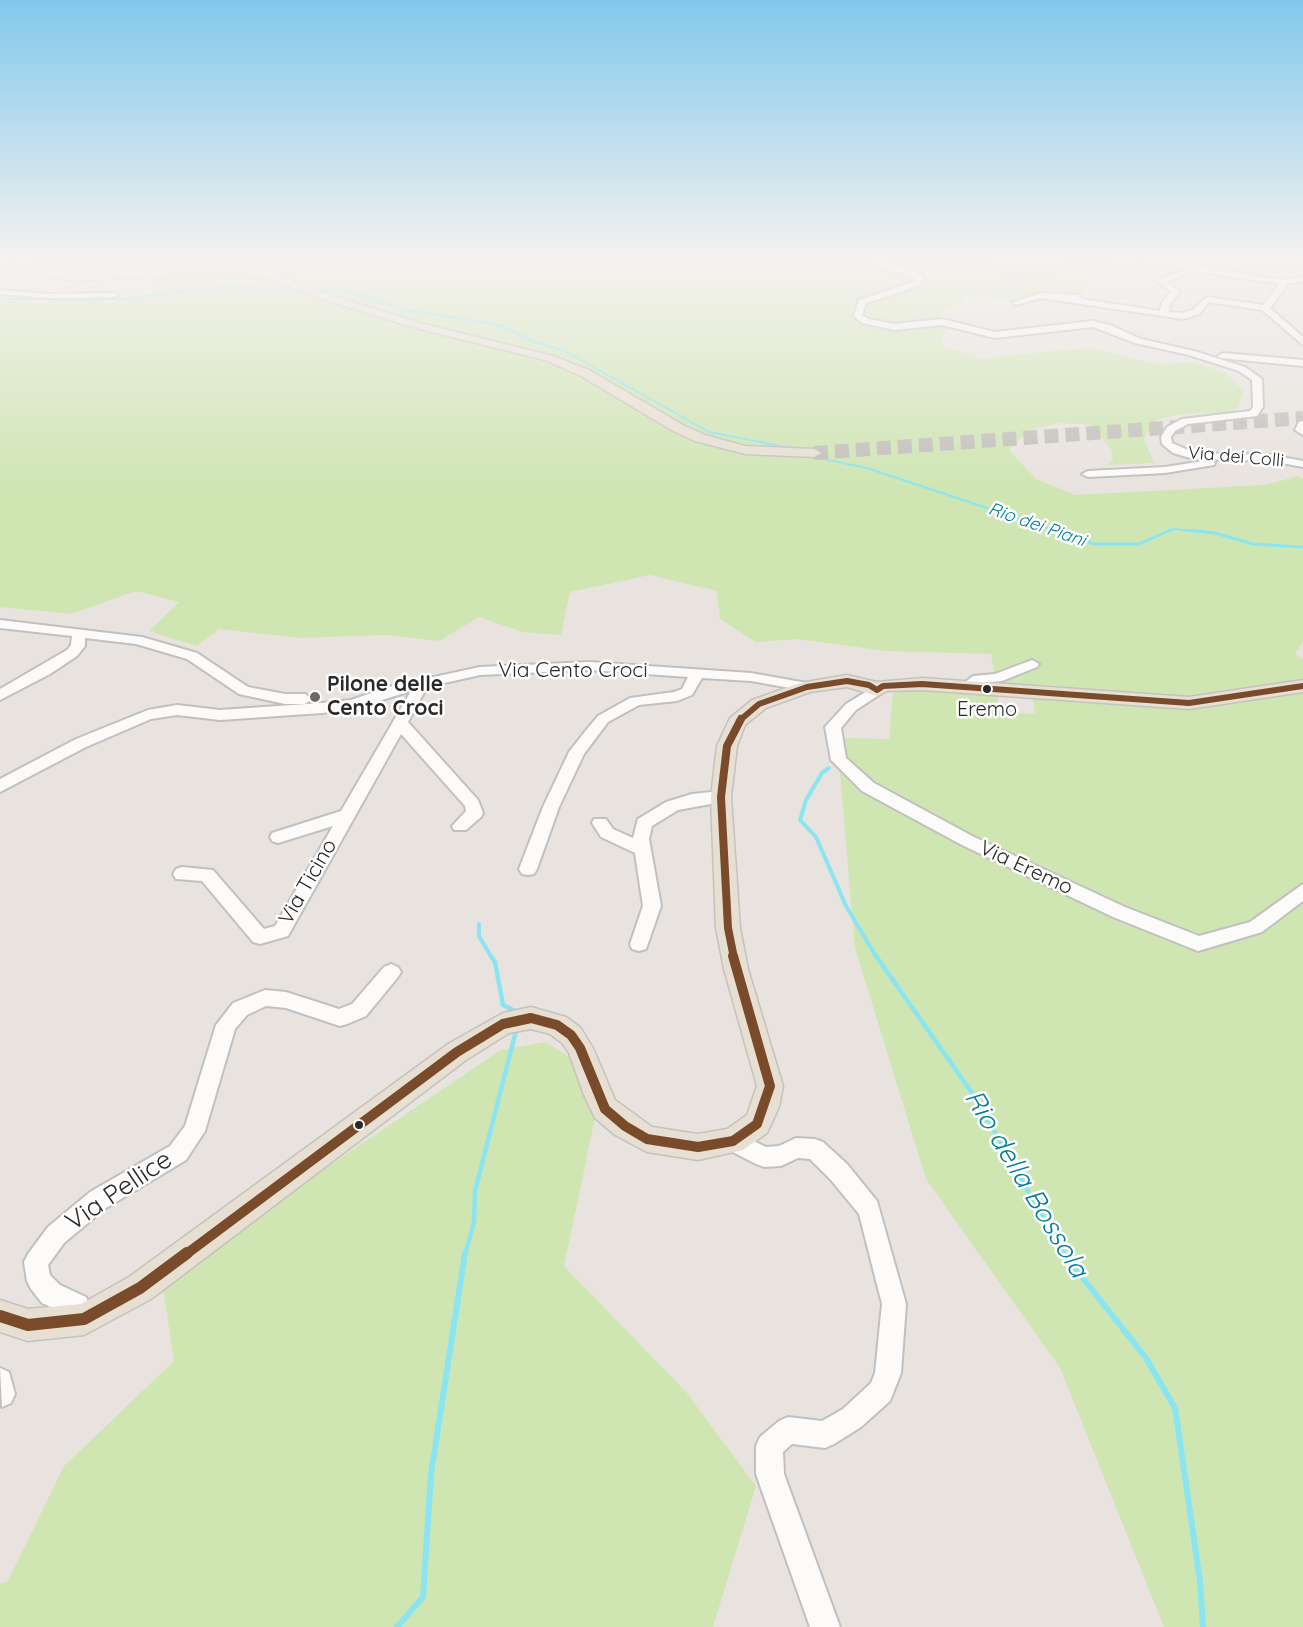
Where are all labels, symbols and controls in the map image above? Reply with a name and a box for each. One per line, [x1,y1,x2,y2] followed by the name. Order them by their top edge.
[1187,442,1285,472] street label: Via dei Colli
[986,498,1088,552] water label: Rio dei Piani
[498,658,648,684] street label: Via Cento Croci
[327,672,443,722] place label: Pilone delle Cento Croci
[981,683,993,695] marker: Eremo
[308,690,322,704] marker: Pilone delle Cento Croci
[957,698,1017,722] place label: Eremo
[274,835,342,929] street label: Via Ticino
[975,835,1077,901] street label: Via Eremo
[957,1084,1095,1284] water label: Rio della Bossola
[353,1119,365,1131] unlabelled marker
[60,1144,178,1238] street label: Via Pellice

